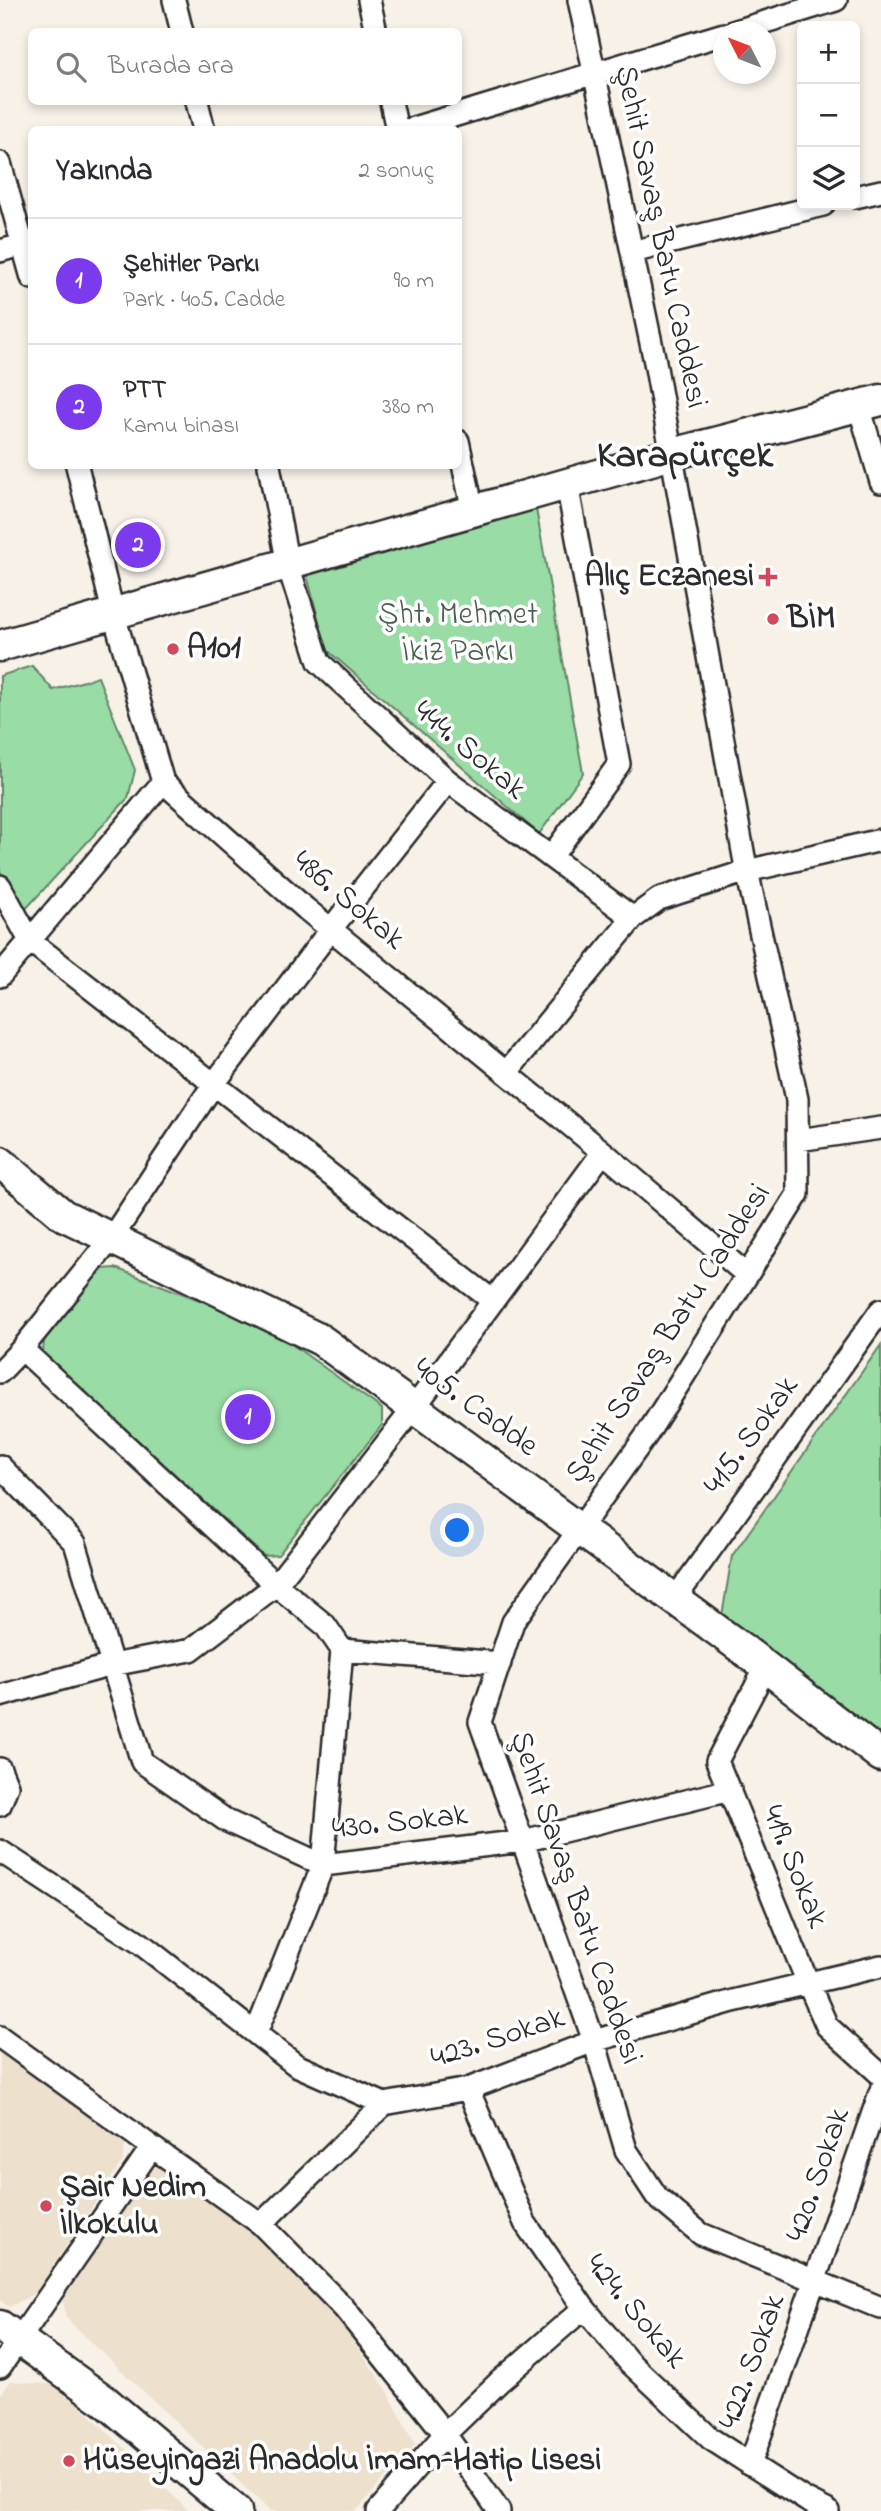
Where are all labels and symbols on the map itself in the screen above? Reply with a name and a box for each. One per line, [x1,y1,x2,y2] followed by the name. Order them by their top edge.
[713,21,776,84] north arrow
[601,61,719,413] street label: Şehit Savaş Batu Caddesi
[597,429,774,485] district label: Karapürçek
[115,519,161,571] pin: 2
[584,554,754,601] place label: Alıç Eczanesi
[760,569,776,585] marker: Alıç Eczanesi
[378,592,538,676] park label: Şht. Mehmet İkiz Parkı
[785,596,835,643] place label: BİM
[765,611,781,627] marker: BİM
[187,626,241,673] place label: A101
[165,641,181,657] marker: A101
[402,689,537,813] street label: 444. Sokak
[281,839,416,963] street label: 486. Sokak
[554,1175,784,1493] street label: Şehit Savaş Batu Caddesi
[403,1346,548,1470] street label: 405. Cadde
[693,1366,812,1506] street label: 415. Sokak
[225,1391,271,1443] pin: 1
[440,1513,474,1547] your location
[496,1725,654,2071] street label: Şehit Savaş Batu Caddesi
[330,1792,471,1853] street label: 430. Sokak
[748,1798,840,1937] street label: 419. Sokak
[425,1995,572,2083] street label: 423. Sokak
[774,2101,864,2248] street label: 420. Sokak
[60,2165,206,2249] place label: Şair Nedim İlkokulu
[38,2198,54,2214] marker: Şair Nedim İlkokulu
[573,2244,698,2381] street label: 424. Sokak
[707,2287,800,2436] street label: 422. Sokak
[83,2438,601,2486] place label: Hüseyingazi Anadolu İmam-Hatip Lisesi
[61,2453,77,2469] marker: Hüseyingazi Anadolu İmam-Hatip Lisesi

